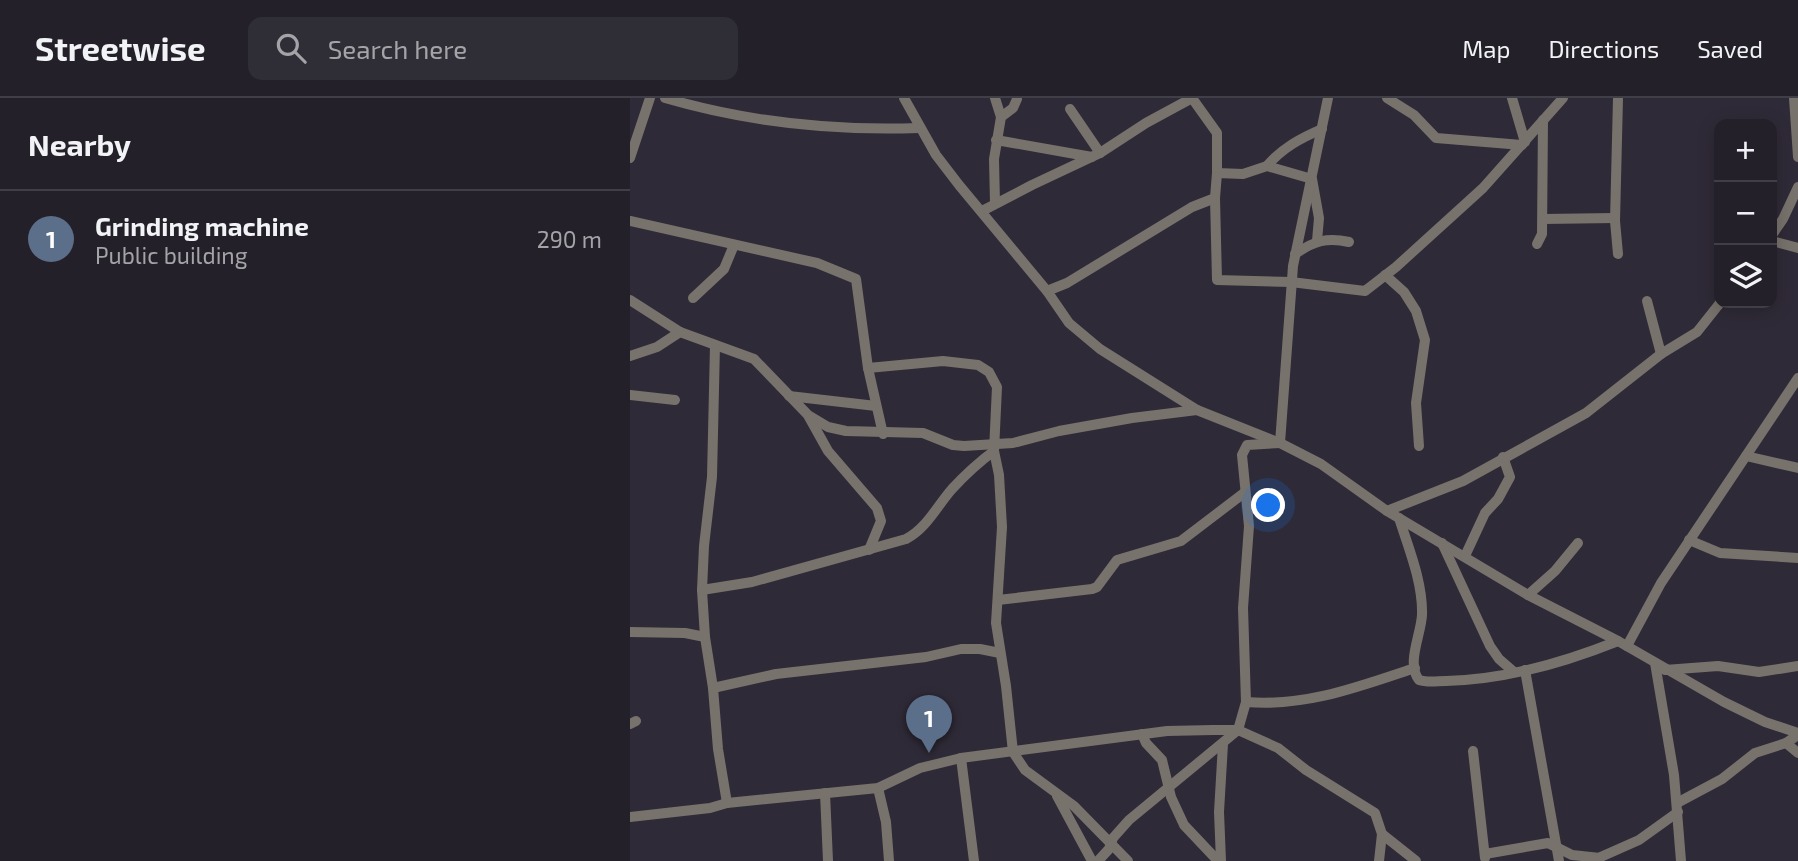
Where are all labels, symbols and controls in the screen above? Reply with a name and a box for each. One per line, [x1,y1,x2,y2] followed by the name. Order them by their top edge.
[248,17,738,80] search box
[35,28,206,68] text: Streetwise
[272,29,310,67] icon: search
[328,33,467,64] text: Search here
[1462,34,1510,63] text: Map
[1548,34,1659,63] text: Directions
[1697,34,1763,63] text: Saved
[1714,119,1777,308] map controls
[1714,119,1777,182] button: +
[28,126,131,162] text: Nearby
[1714,182,1777,245] button: −
[95,210,309,241] text: Grinding machine
[46,225,56,253] text: 1
[537,225,602,253] text: 290 m
[95,241,248,269] text: Public building
[1714,245,1777,308] button: layers
[1251,488,1285,522] your location
[906,695,952,753] pin: 1

